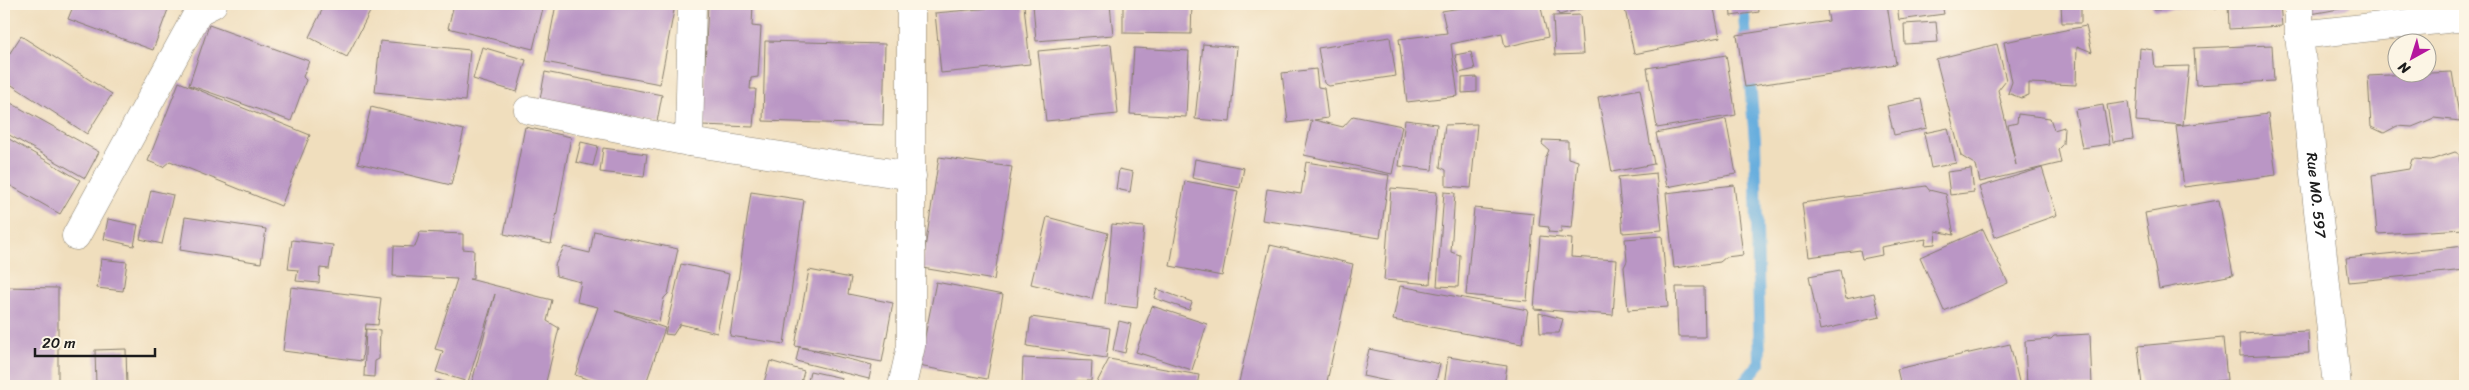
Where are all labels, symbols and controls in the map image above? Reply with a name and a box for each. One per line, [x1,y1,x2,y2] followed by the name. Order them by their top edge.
[2386,32,2436,82] north arrow
[2392,55,2417,81] text: N
[2299,151,2334,241] street label: Rue MO. 597
[35,325,155,357] scale bar
[42,330,76,356] text: 20 m

